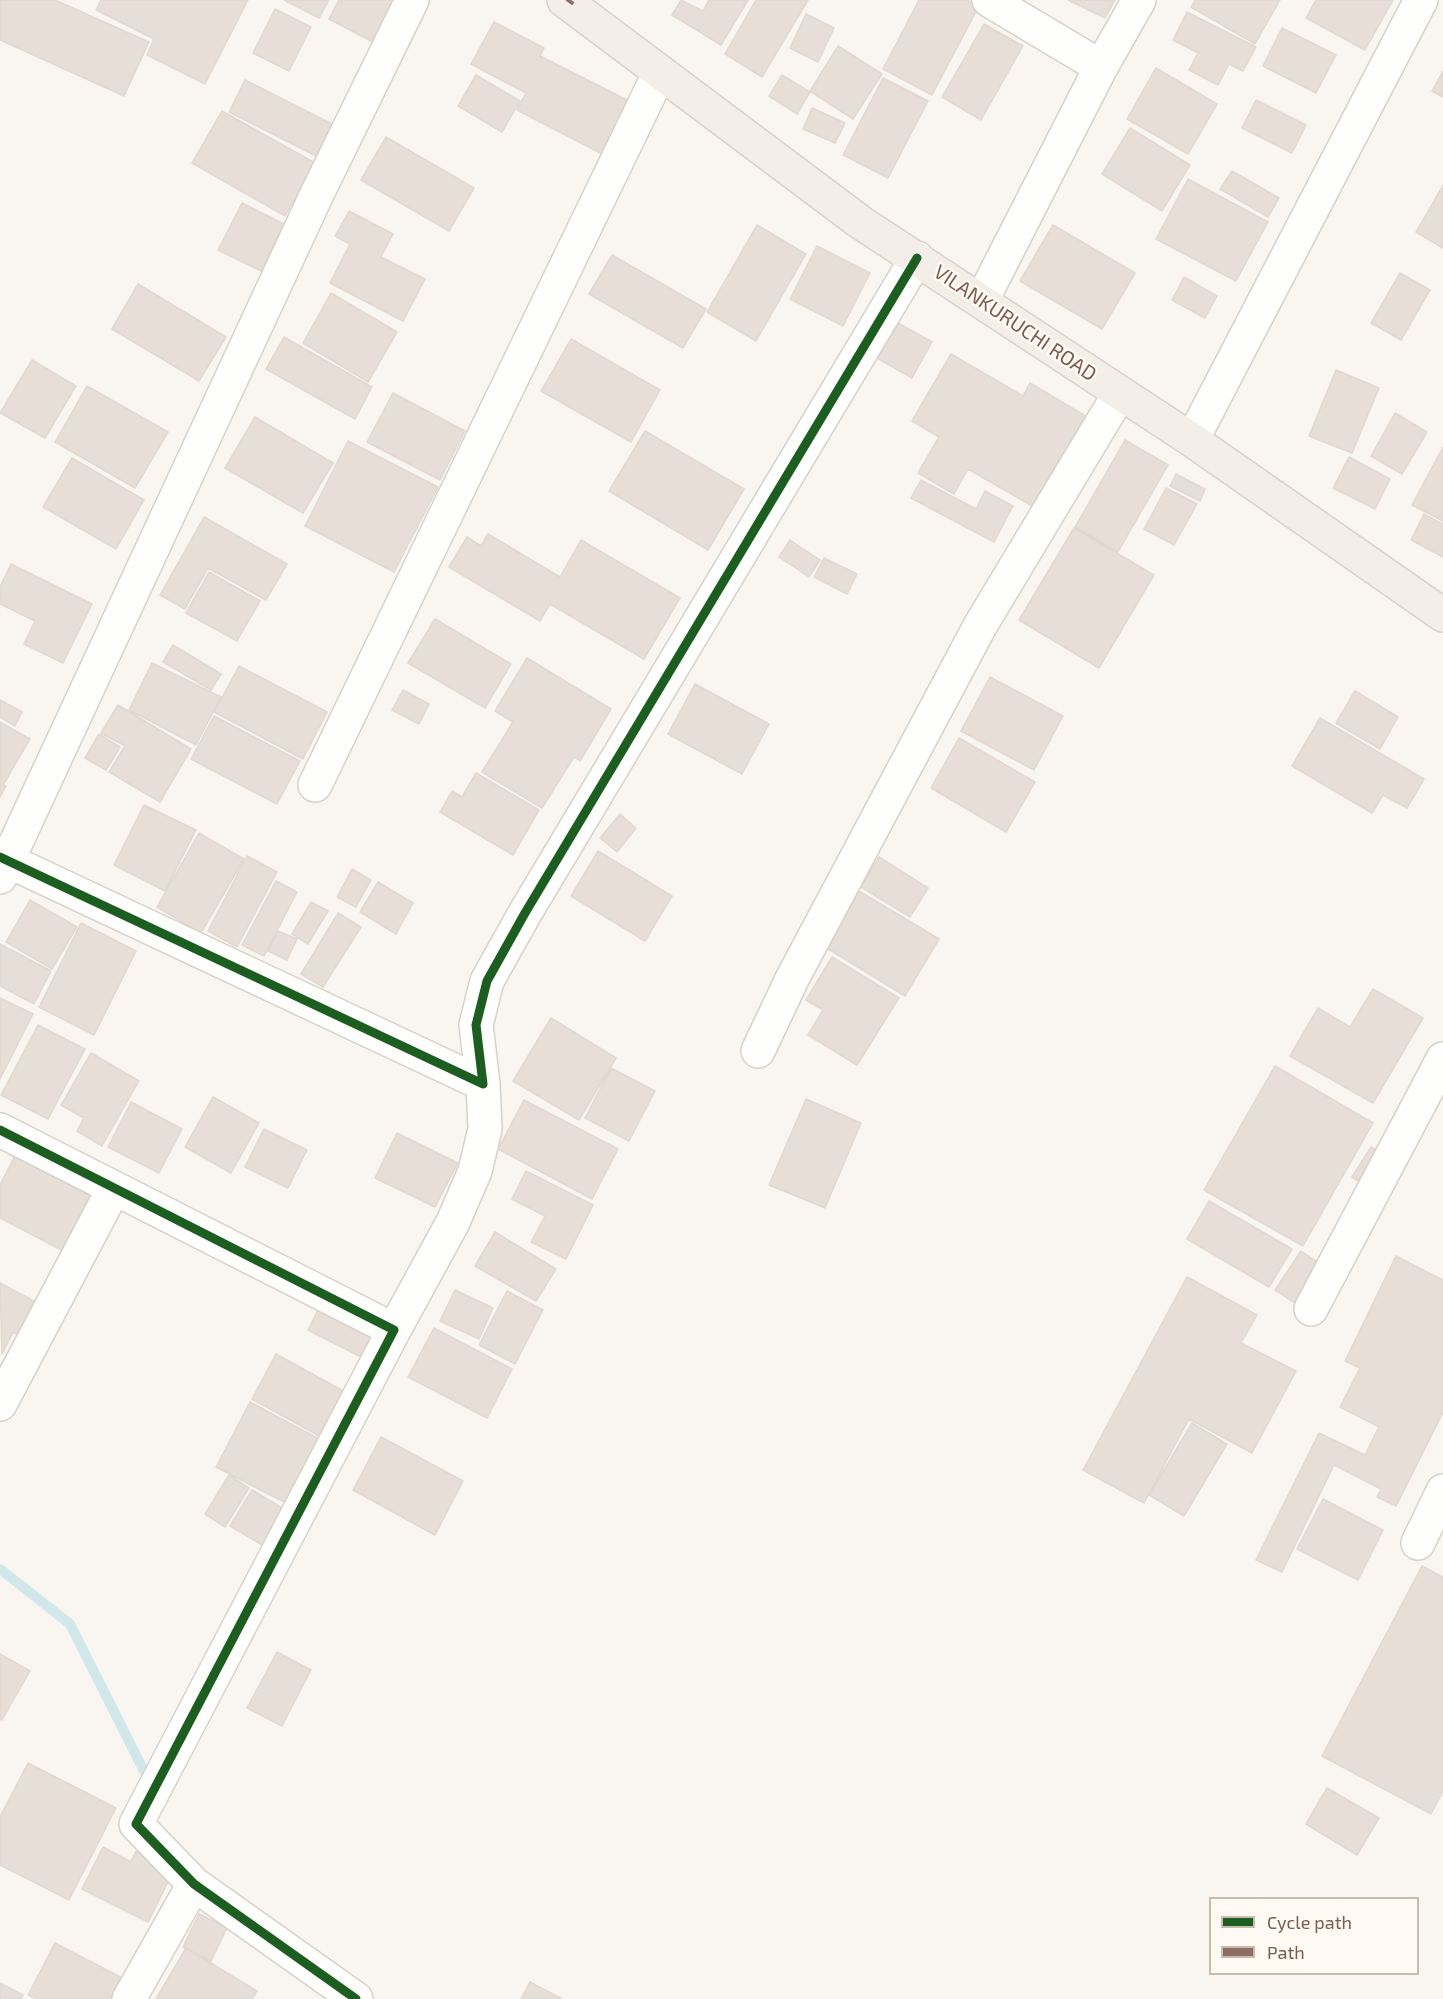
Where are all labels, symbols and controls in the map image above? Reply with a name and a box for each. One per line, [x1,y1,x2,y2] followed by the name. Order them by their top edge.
[929,260,1101,386] street label: VILANKURUCHI ROAD
[1209,1897,1419,1975] legend
[1267,1911,1352,1933] text: Cycle path
[1267,1941,1305,1963] text: Path

